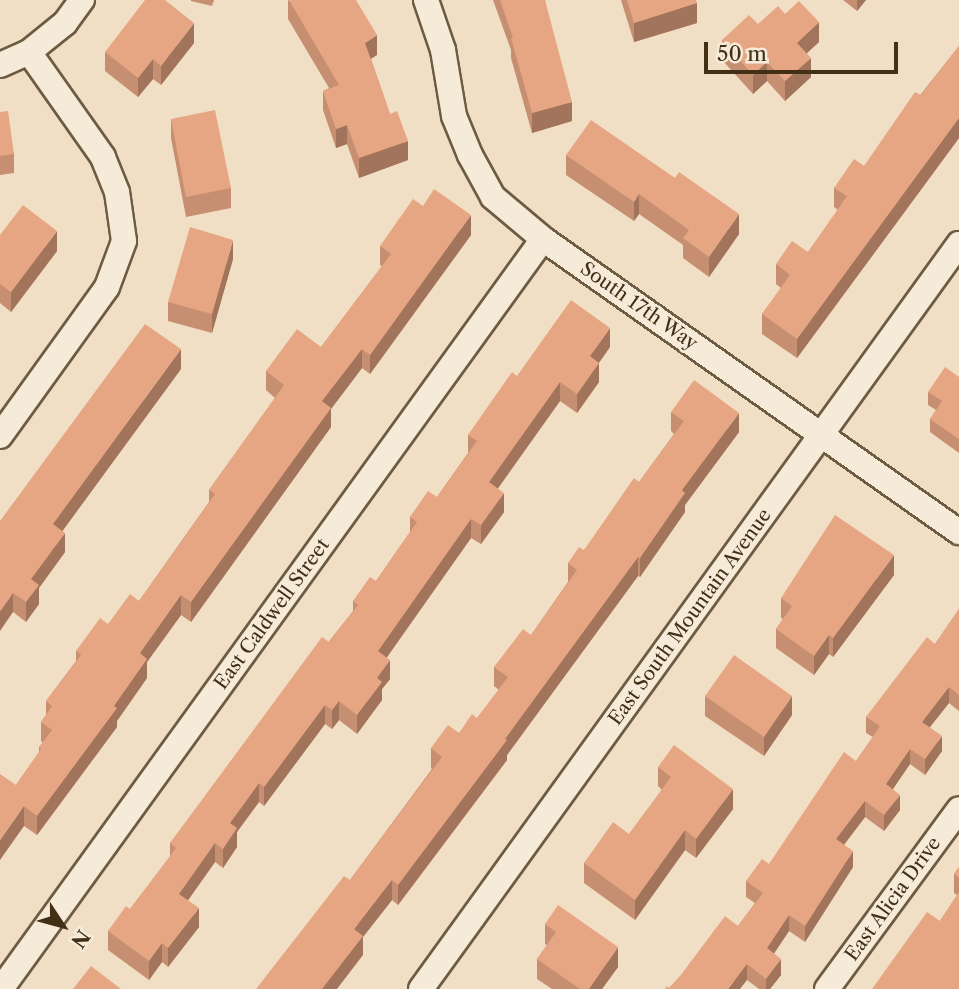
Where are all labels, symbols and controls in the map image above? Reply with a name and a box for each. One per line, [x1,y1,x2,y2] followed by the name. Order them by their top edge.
[707,28,901,72] scale bar
[717,41,767,66] text: 50 m
[576,257,702,355] street label: South 17th Way
[604,504,776,730] street label: East South Mountain Avenue
[210,534,334,694] street label: East Caldwell Street
[840,832,946,966] street label: East Alicia Drive
[28,891,98,961] north arrow
[66,925,95,952] text: N

